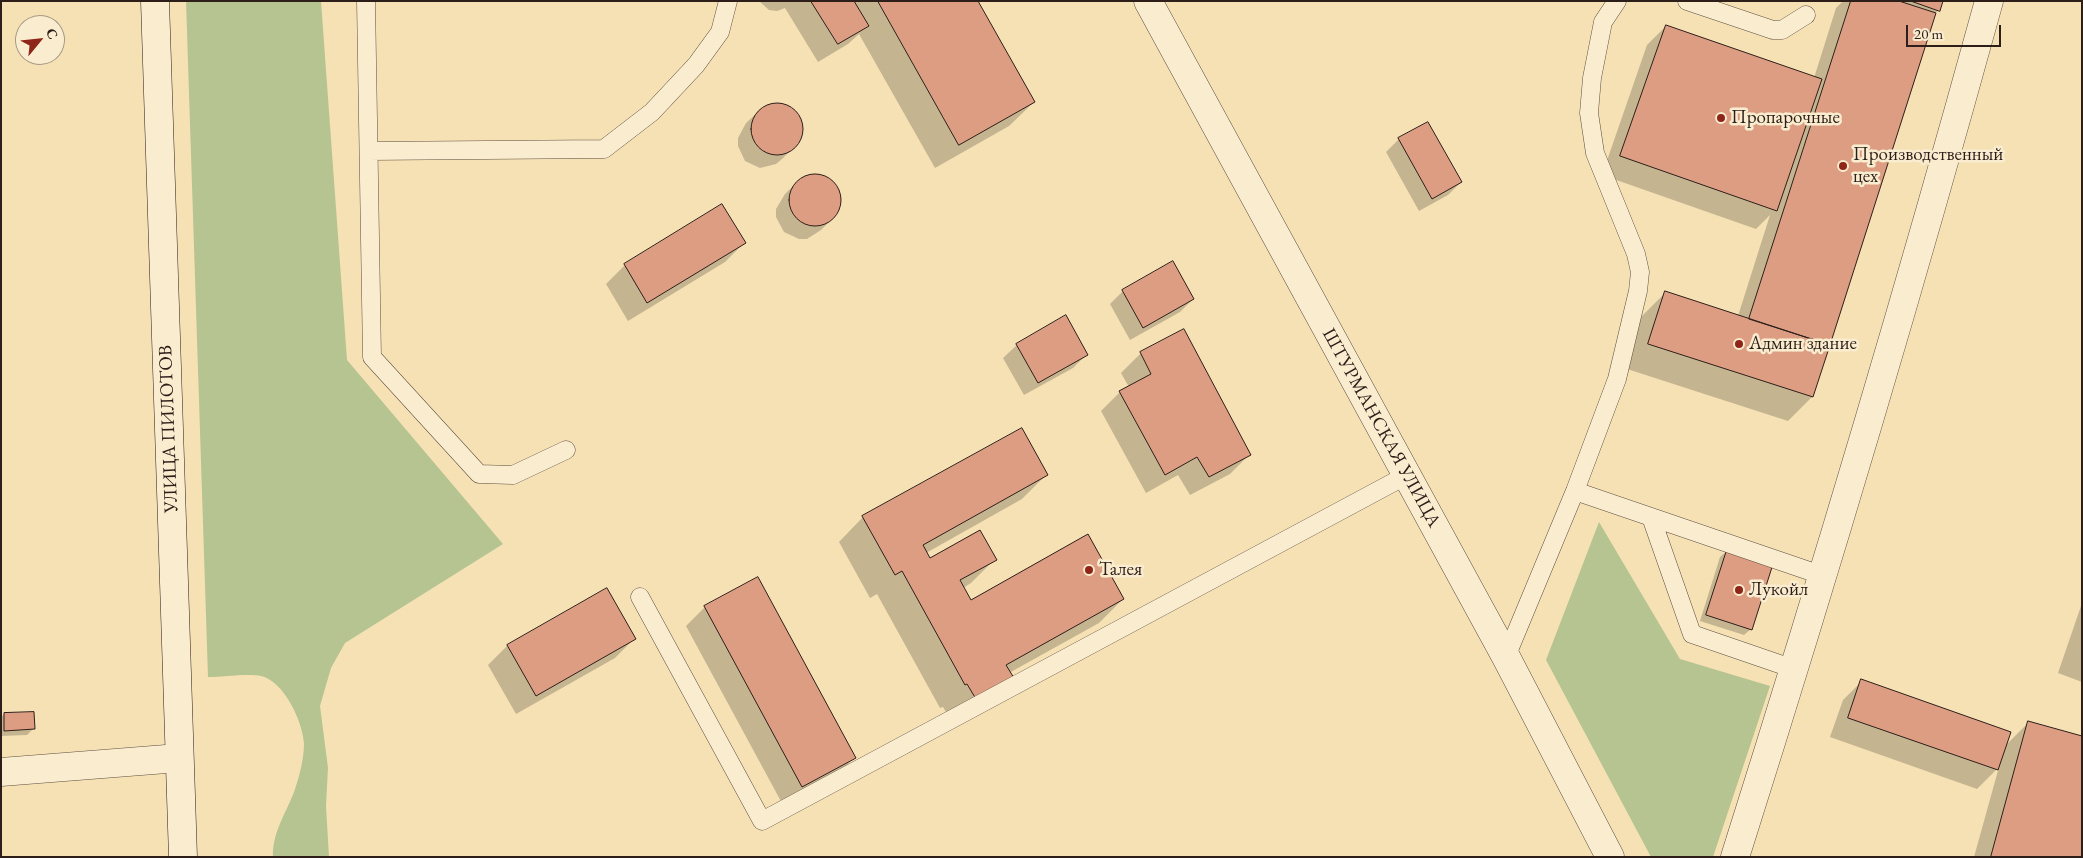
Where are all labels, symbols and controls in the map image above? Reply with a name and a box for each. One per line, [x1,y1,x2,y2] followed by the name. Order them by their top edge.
[15,15,65,65] north arrow
[1908,15,2003,47] scale bar
[1914,24,1943,43] text: 20 m
[42,25,63,42] text: С
[1731,107,1840,129] place label: Пропарочные
[1715,112,1727,124] marker: Пропарочные
[1853,144,2003,188] place label: Производственный цех
[1837,160,1849,172] marker: Производственный цех
[1317,325,1445,531] street label: ШТУРМАНСКАЯ УЛИЦА
[1749,333,1857,355] place label: Админ здание
[1733,338,1745,350] marker: Админ здание
[155,345,183,513] street label: УЛИЦА ПИЛОТОВ
[1099,559,1142,581] place label: Талея
[1083,564,1095,576] marker: Талея
[1749,579,1808,601] place label: Лукойл
[1733,584,1745,596] marker: Лукойл

